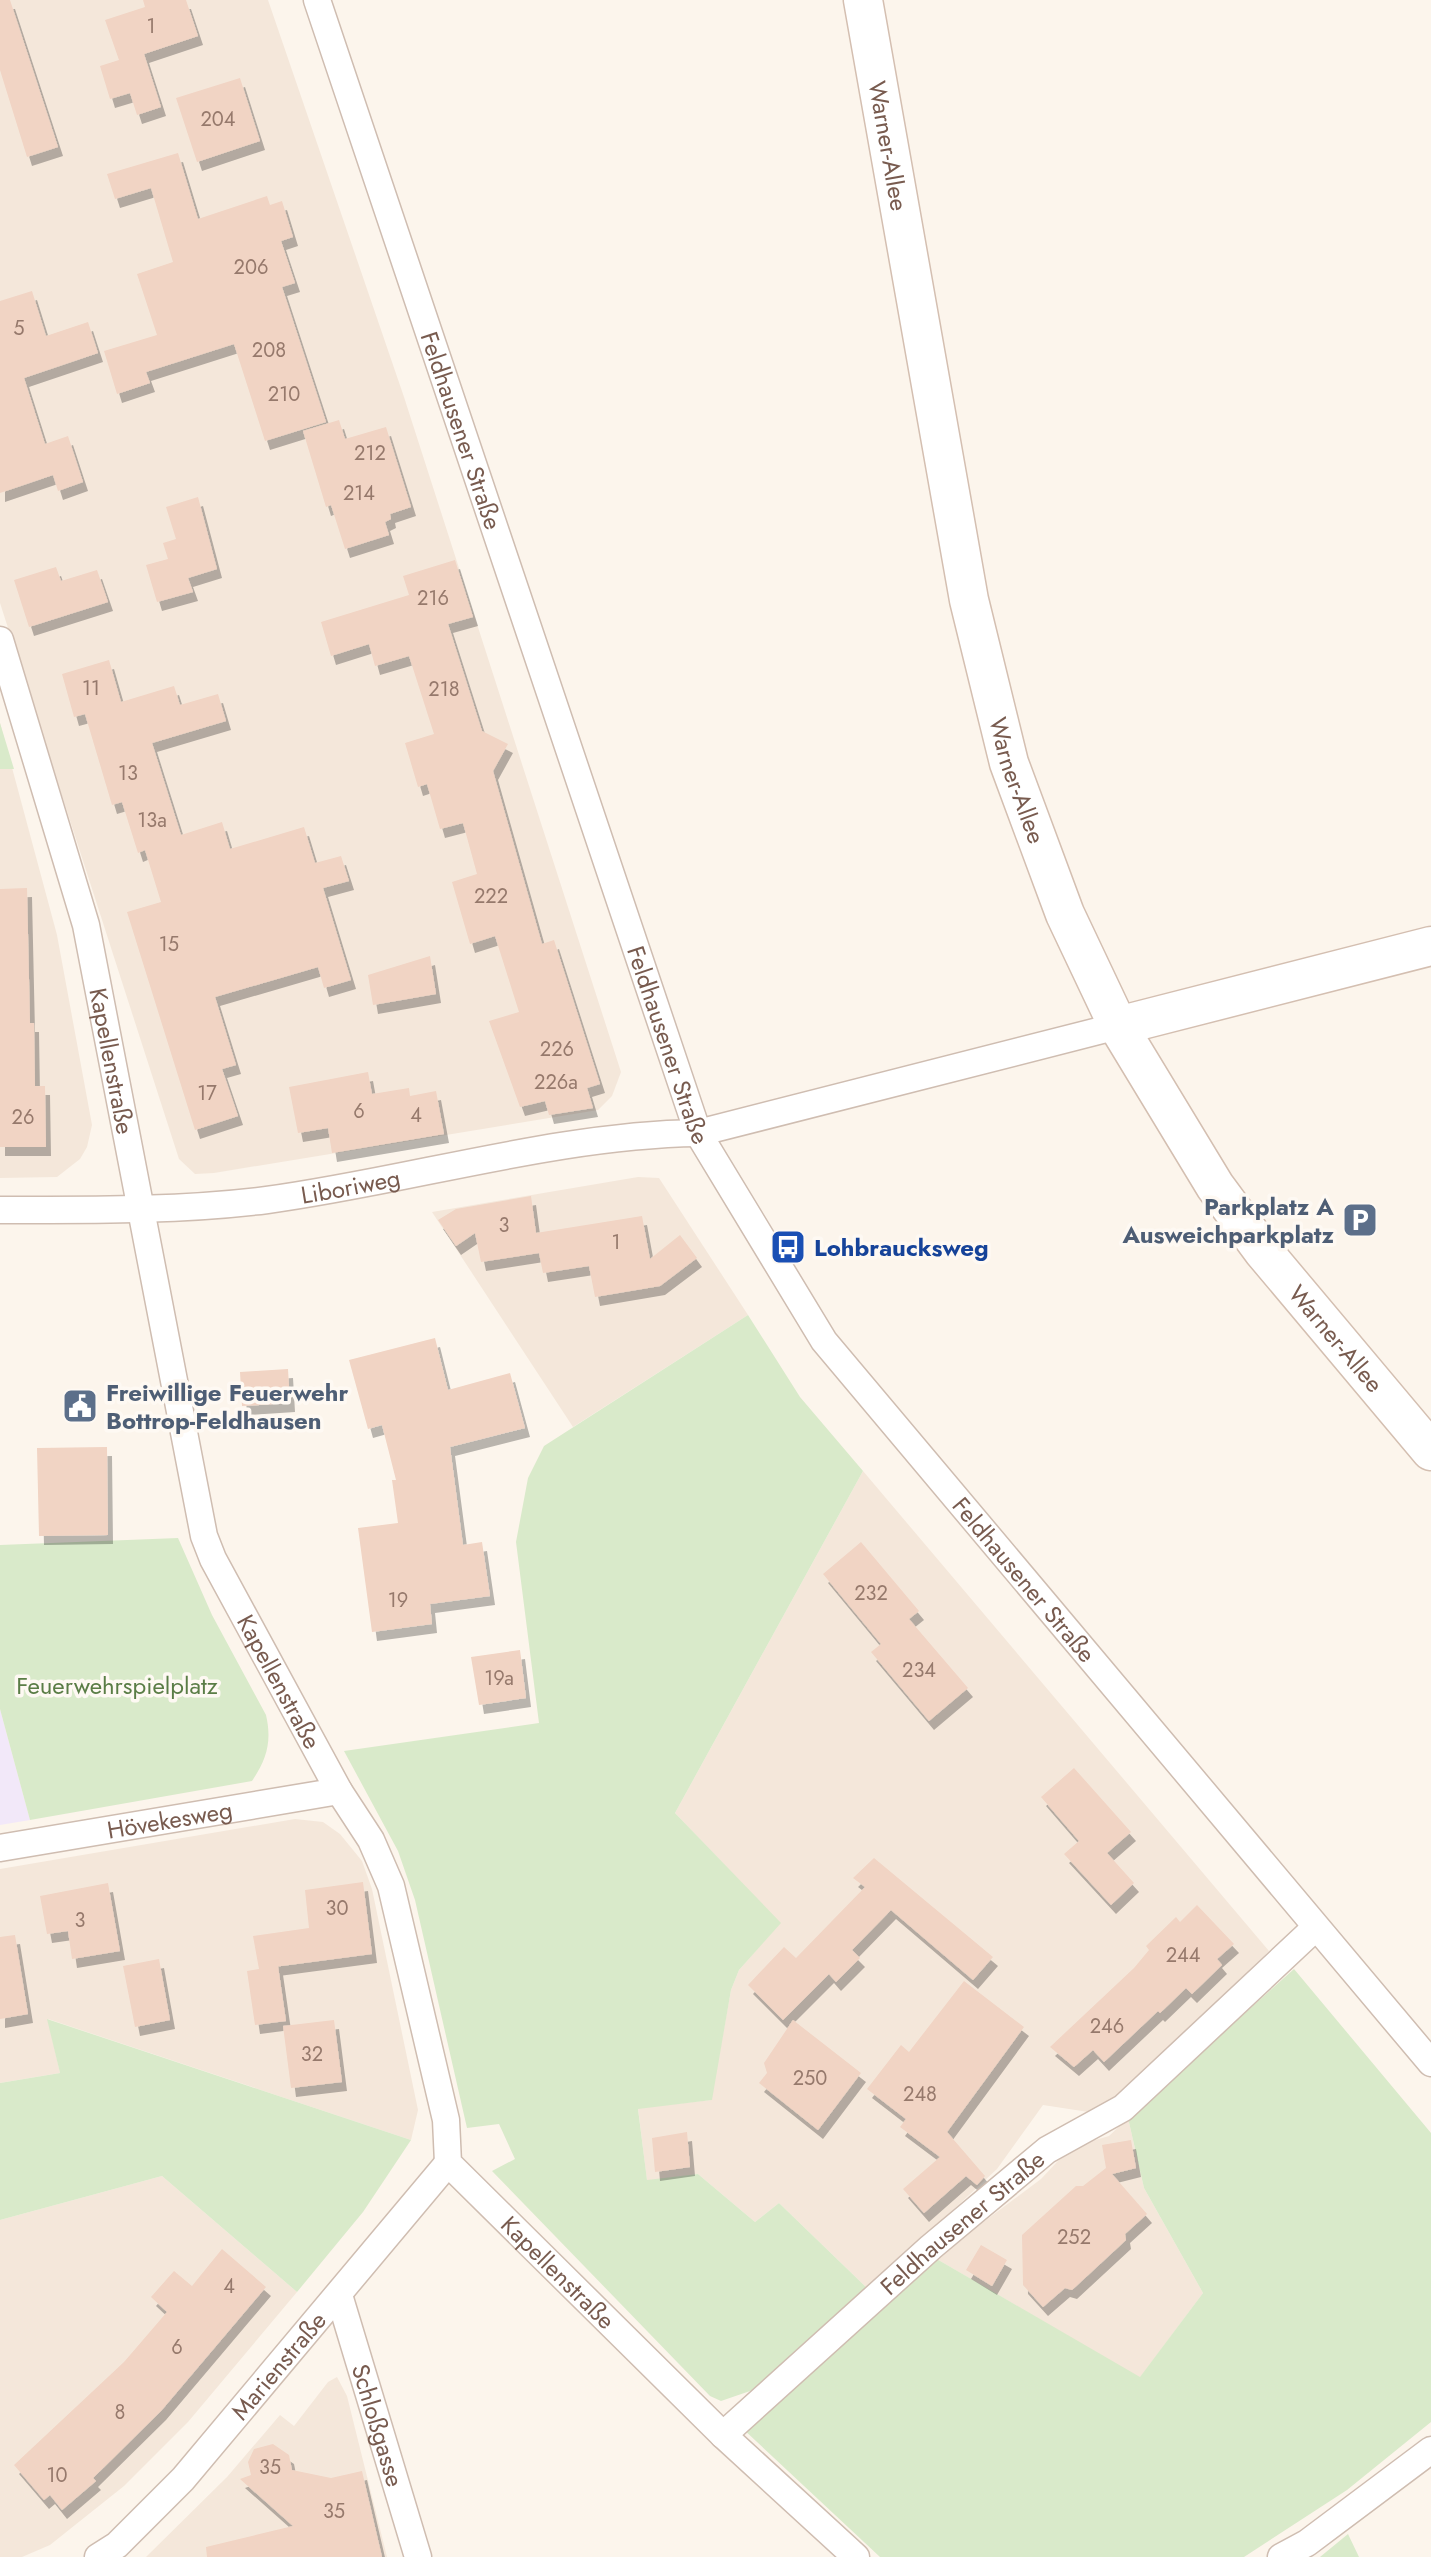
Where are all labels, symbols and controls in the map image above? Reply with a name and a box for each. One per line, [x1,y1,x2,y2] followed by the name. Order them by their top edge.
[147,12,156,41] house number: 1
[860,78,917,213] street label: Warner-Allee
[200,105,236,134] house number: 204
[234,253,268,282] house number: 206
[13,314,25,343] house number: 5
[412,327,511,534] street label: Feldhausener Straße
[252,336,286,365] house number: 208
[268,380,300,409] house number: 210
[354,439,386,468] house number: 212
[343,479,375,508] house number: 214
[417,584,449,613] house number: 216
[82,674,100,703] house number: 11
[428,675,460,704] house number: 218
[981,714,1055,848] street label: Warner-Allee
[118,759,138,788] house number: 13
[137,806,167,835] house number: 13a
[474,882,508,911] house number: 222
[159,930,179,959] house number: 15
[619,941,718,1151] street label: Feldhausener Straße
[81,985,143,1137] street label: Kapellenstraße
[540,1035,574,1064] house number: 226
[534,1068,578,1097] house number: 226a
[197,1079,217,1108] house number: 17
[353,1097,365,1126] house number: 6
[410,1101,422,1130] house number: 4
[12,1103,34,1132] house number: 26
[298,1160,403,1212] street label: Liboriweg
[1122,1189,1334,1252] place label: Parkplatz A Ausweichparkplatz
[1341,1201,1379,1239] parking icon: Parkplatz A Ausweichparkplatz
[499,1211,510,1240] house number: 3
[612,1228,621,1257] house number: 1
[769,1228,807,1266] bus stop icon: Lohbraucksweg
[814,1230,989,1265] place label: Lohbraucksweg
[1281,1277,1392,1400] street label: Warner-Allee
[106,1375,348,1438] place label: Freiwillige Feuerwehr Bottrop-Feldhausen
[61,1387,99,1425] public building icon: Freiwillige Feuerwehr Bottrop-Feldhausen
[945,1489,1104,1670] street label: Feldhausener Straße
[854,1579,888,1608] house number: 232
[388,1586,408,1615] house number: 19
[229,1608,330,1755] street label: Kapellenstraße
[902,1656,936,1685] house number: 234
[484,1664,514,1693] house number: 19a
[16,1668,218,1703] park label: Feuerwehrspielplatz
[104,1792,235,1847] street label: Hövekesweg
[326,1894,348,1923] house number: 30
[75,1906,86,1935] house number: 3
[1166,1941,1201,1970] house number: 244
[1090,2012,1124,2041] house number: 246
[301,2040,323,2069] house number: 32
[793,2064,827,2093] house number: 250
[903,2080,937,2109] house number: 248
[872,2142,1052,2303] street label: Feldhausener Straße
[493,2208,623,2337] street label: Kapellenstraße
[1057,2223,1091,2252] house number: 252
[223,2272,235,2301] house number: 4
[223,2304,334,2427] street label: Marienstraße
[171,2333,183,2362] house number: 6
[343,2360,413,2491] street label: Schloßgasse
[115,2398,125,2427] house number: 8
[259,2453,281,2482] house number: 35
[47,2461,68,2490] house number: 10
[323,2497,345,2526] house number: 35

